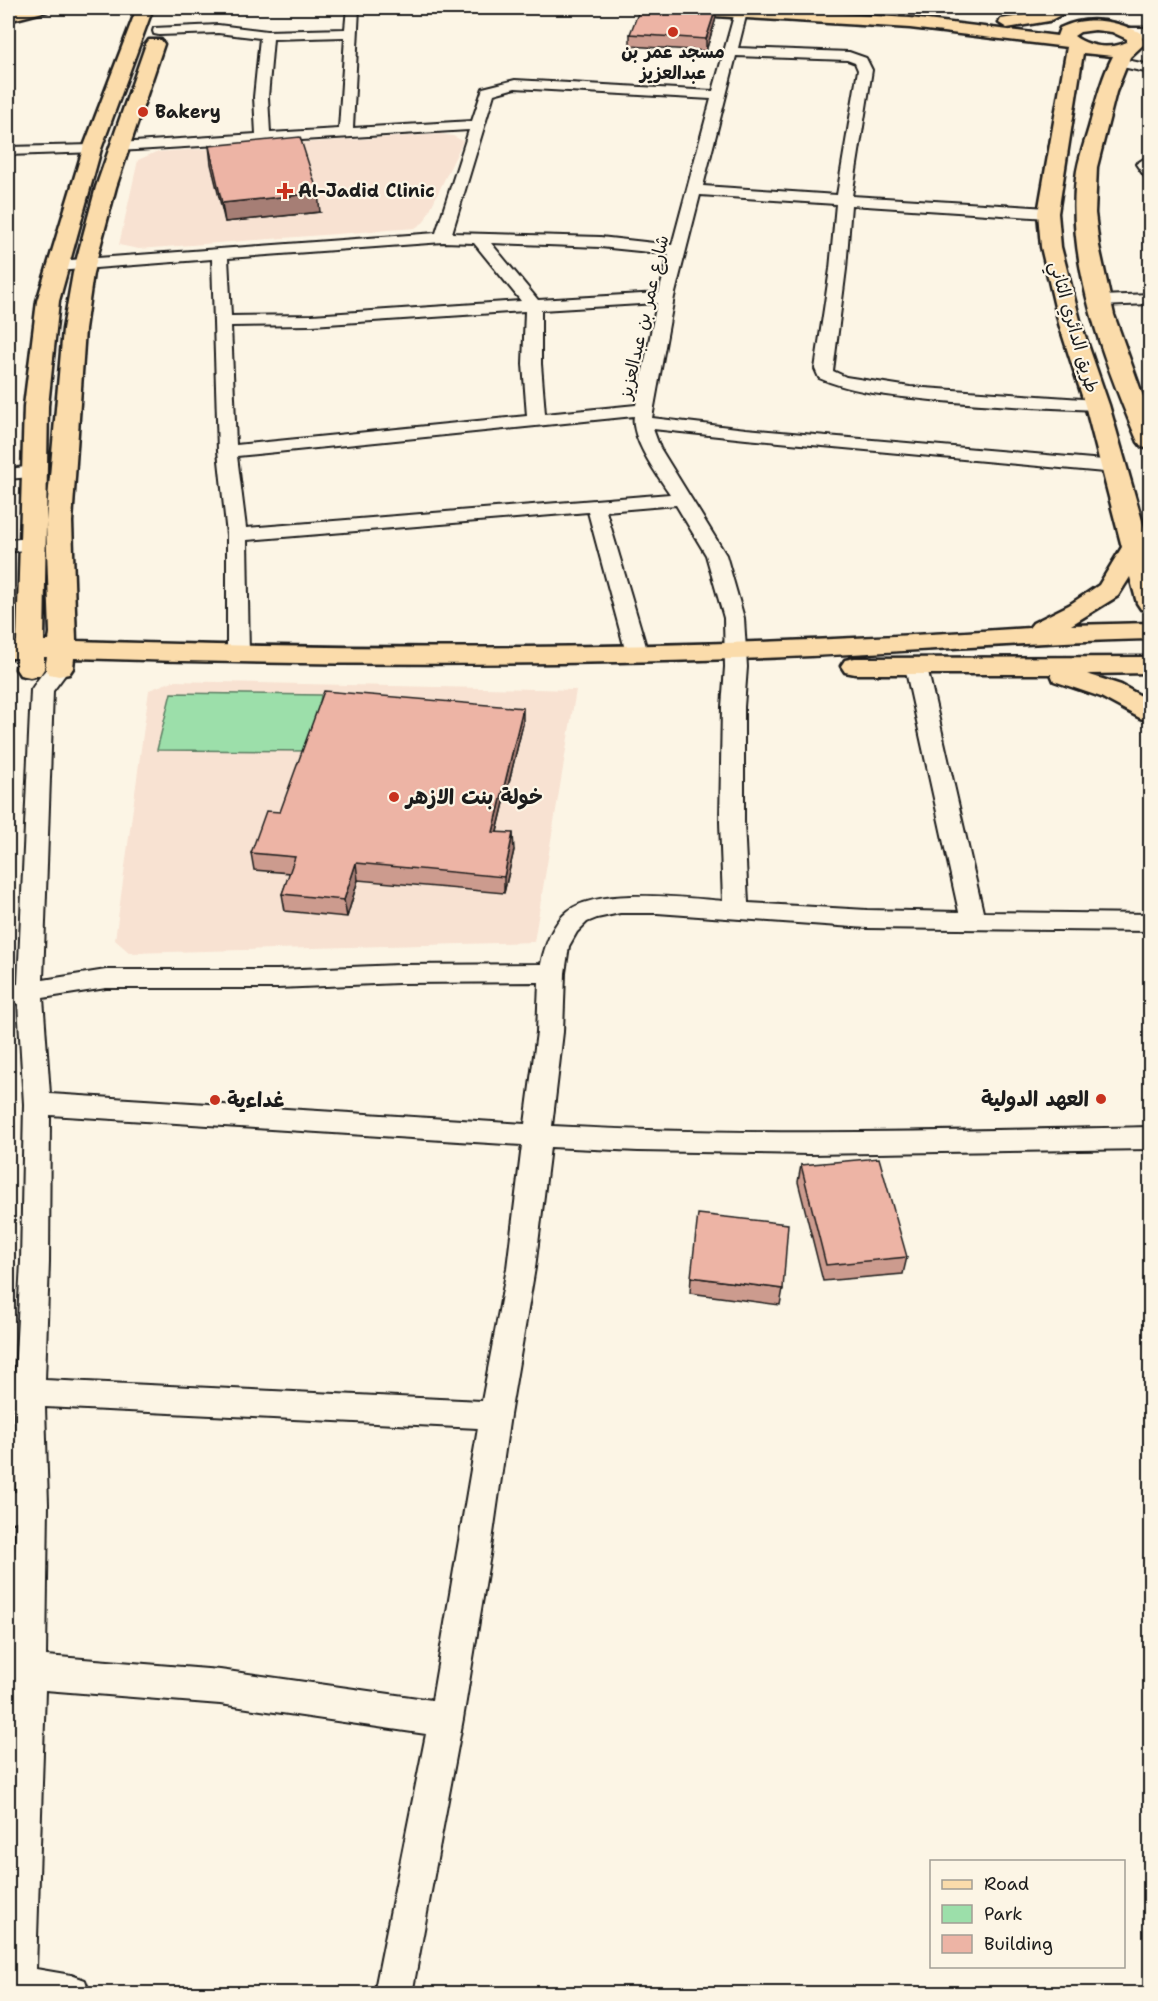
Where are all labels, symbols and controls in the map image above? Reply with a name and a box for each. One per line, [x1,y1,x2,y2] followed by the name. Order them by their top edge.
[666,25,680,39] marker: مسجد عمر بن عبدالعزيز
[621,40,725,85] place label: مسجد عمر بن عبدالعزيز
[155,100,221,124] place label: Bakery
[136,105,150,119] marker: Bakery
[298,179,435,203] place label: Al-Jadid Clinic
[276,182,294,200] marker: Al-Jadid Clinic
[613,233,675,403] street label: شارع عمر بن عبدالعزيز
[1040,258,1104,397] street label: طريق الدائري الثاني
[404,783,543,811] place label: خولة بنت الازهر
[387,790,401,804] marker: خولة بنت الازهر
[981,1085,1089,1113] place label: العهد الدولية
[227,1086,284,1114] place label: غداءية
[1094,1092,1108,1106] marker: العهد الدولية
[208,1093,222,1107] marker: غداءية
[930,1860,1125,1968] legend
[984,1872,1029,1896] text: Road
[984,1902,1023,1926] text: Park
[984,1932,1053,1956] text: Building

